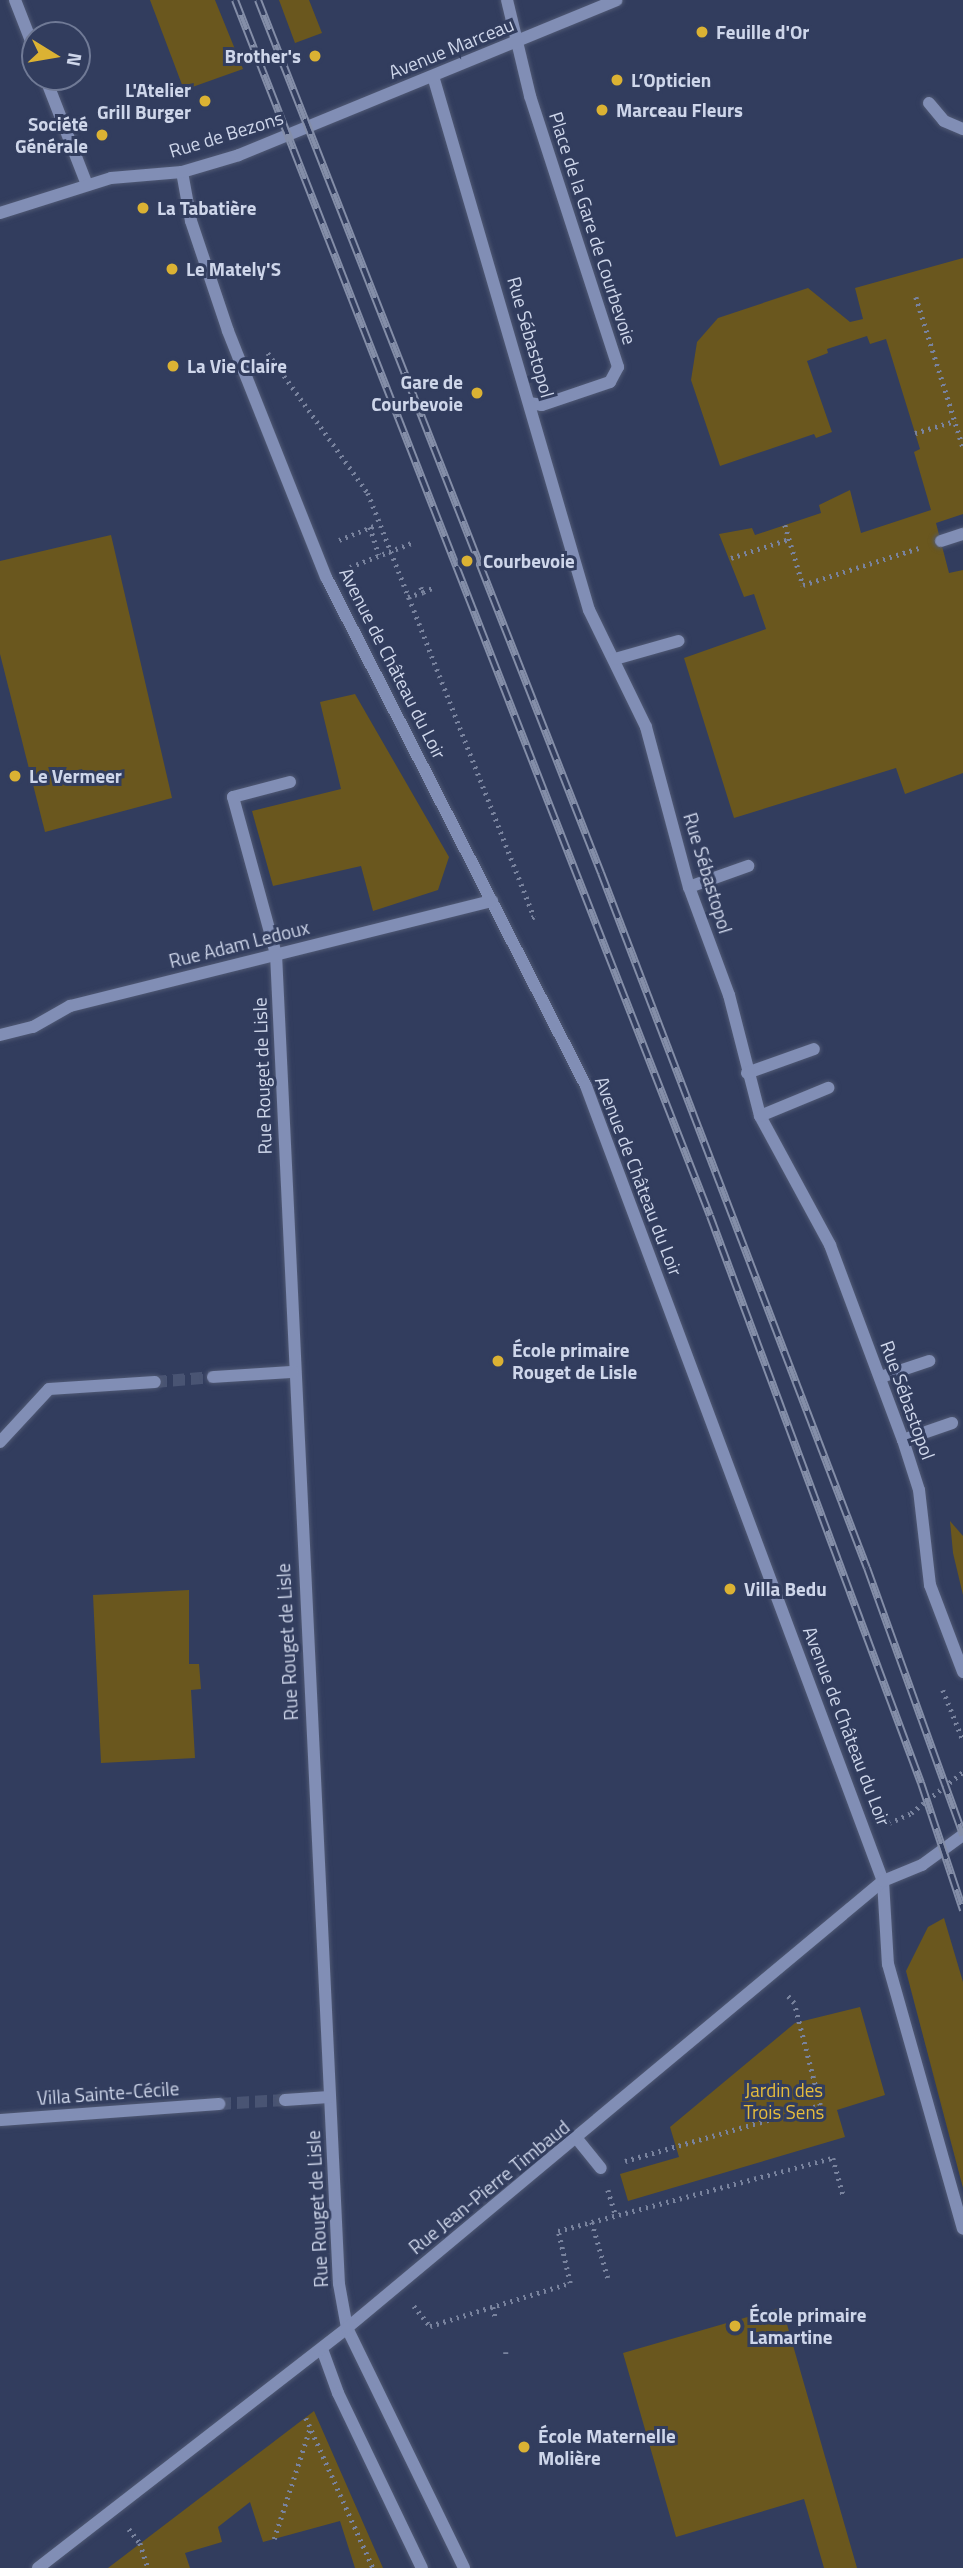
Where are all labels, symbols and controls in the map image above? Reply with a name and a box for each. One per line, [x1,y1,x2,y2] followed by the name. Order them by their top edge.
[385,13,517,83] street label: Avenue Marceau
[21,21,91,91] north arrow
[716,21,809,43] place label: Feuille d'Or
[694,24,710,40] marker: Feuille d'Or
[225,45,301,67] place label: Brother's
[307,48,323,64] marker: Brother's
[60,50,91,69] text: N
[631,69,711,91] place label: L’Opticien
[609,72,625,88] marker: L’Opticien
[97,79,191,123] place label: L'Atelier Grill Burger
[197,93,213,109] marker: L'Atelier Grill Burger
[616,99,743,121] place label: Marceau Fleurs
[594,102,610,118] marker: Marceau Fleurs
[166,106,286,162] street label: Rue de Bezons
[545,109,641,347] street label: Place de la Gare de Courbevoie
[15,113,88,157] place label: Société Générale
[94,127,110,143] marker: Société Générale
[157,197,257,219] place label: La Tabatière
[135,200,151,216] marker: La Tabatière
[186,258,281,280] place label: Le Mately'S
[164,261,180,277] marker: Le Mately'S
[503,274,559,400] street label: Rue Sébastopol
[187,355,287,377] place label: La Vie Claire
[165,358,181,374] marker: La Vie Claire
[371,371,463,415] place label: Gare de Courbevoie
[469,385,485,401] marker: Gare de Courbevoie
[483,550,575,572] place label: Courbevoie
[457,551,477,571] marker: Courbevoie
[335,564,451,762] street label: Avenue de Château du Loir
[29,765,122,787] place label: Le Vermeer
[7,768,23,784] marker: Le Vermeer
[679,810,737,936] street label: Rue Sébastopol
[167,916,311,972] street label: Rue Adam Ledoux
[248,997,276,1155] street label: Rue Rouget de Lisle
[590,1073,688,1279] street label: Avenue de Château du Loir
[876,1337,940,1463] street label: Rue Sébastopol
[512,1339,637,1383] place label: École primaire Rouget de Lisle
[490,1353,506,1369] marker: École primaire Rouget de Lisle
[272,1563,302,1721] street label: Rue Rouget de Lisle
[744,1578,827,1600] place label: Villa Bedu
[722,1581,738,1597] marker: Villa Bedu
[798,1623,896,1829] street label: Avenue de Château du Loir
[36,2077,180,2109] street label: Villa Sainte-Cécile
[744,2079,824,2123] park label: Jardin des Trois Sens
[404,2115,574,2259] street label: Rue Jean-Pierre Timbaud
[302,2130,332,2288] street label: Rue Rouget de Lisle
[749,2304,867,2348] place label: École primaire Lamartine
[727,2318,743,2334] marker: École primaire Lamartine
[538,2425,676,2469] place label: École Maternelle Molière
[516,2439,532,2455] marker: École Maternelle Molière

